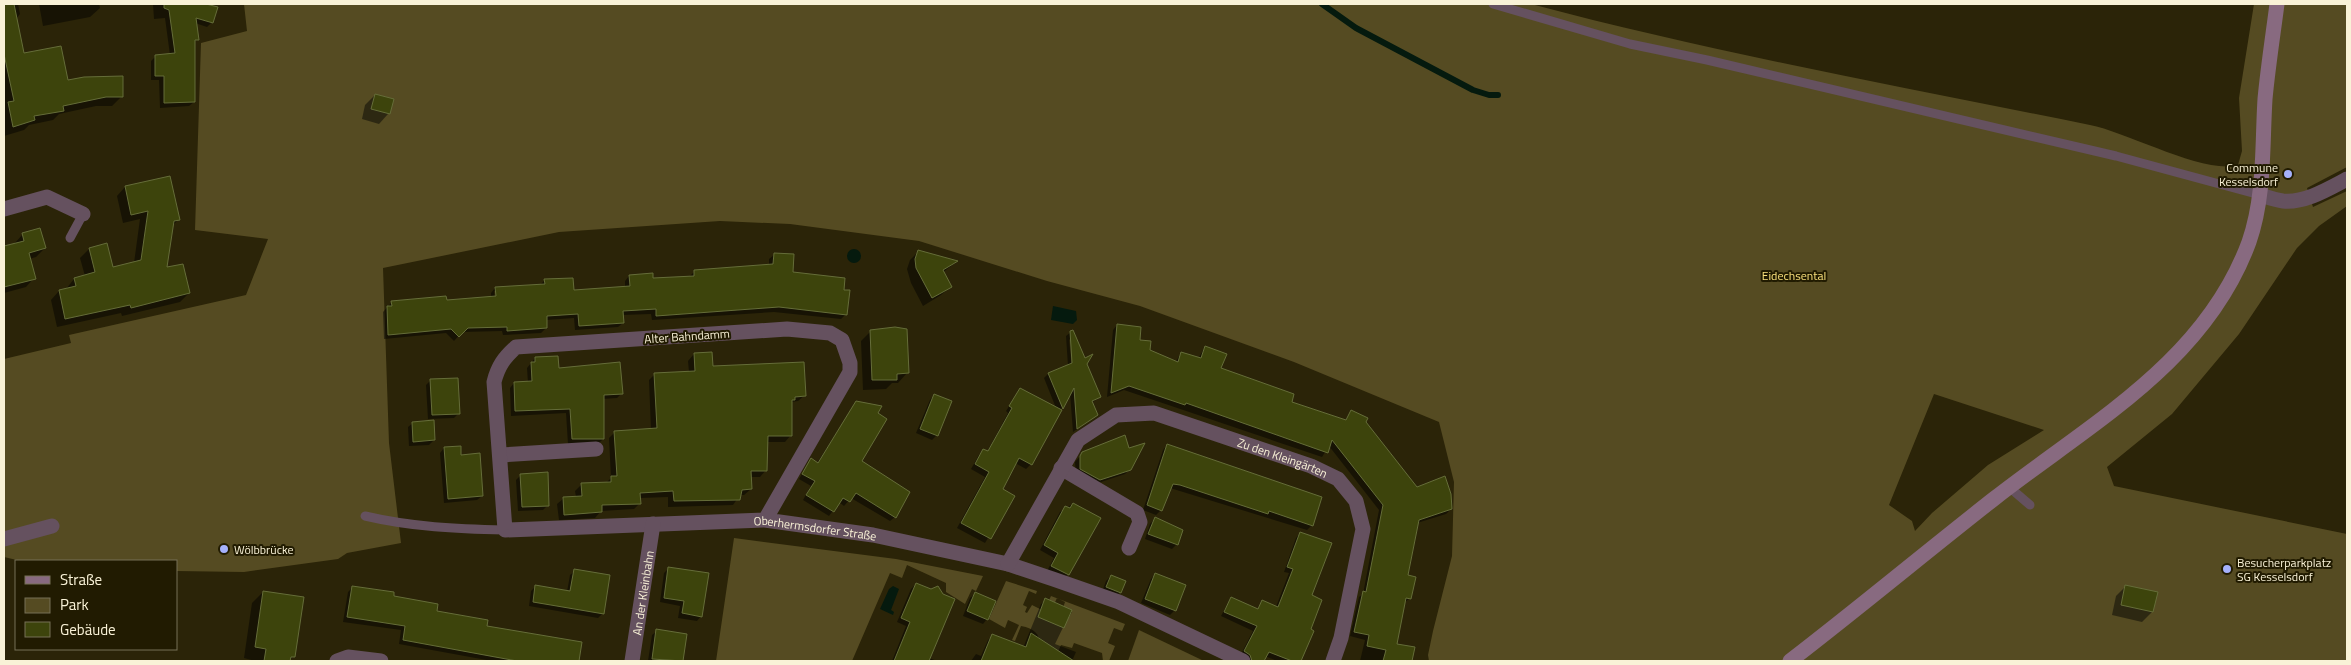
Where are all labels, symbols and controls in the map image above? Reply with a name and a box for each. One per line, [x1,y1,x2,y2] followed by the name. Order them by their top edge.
[2219,158,2278,191] place label: Commune Kesselsdorf
[2282,168,2294,180] marker: Commune Kesselsdorf
[1762,266,1826,285] park label: Eidechsental
[644,324,730,348] street label: Alter Bahndamm
[1235,432,1331,482] street label: Zu den Kleingärten
[753,510,879,545] street label: Oberhermsdorfer Straße
[234,540,294,559] place label: Wölbbrücke
[218,543,230,555] marker: Wölbbrücke
[627,549,658,636] street label: An der Kleinbahn
[2237,553,2331,586] place label: Besucherparkplatz SG Kesselsdorf
[15,560,178,650] legend
[2221,563,2233,575] marker: Besucherparkplatz SG Kesselsdorf
[60,568,102,591] text: Straße
[60,593,89,616] text: Park
[60,618,116,641] text: Gebäude

